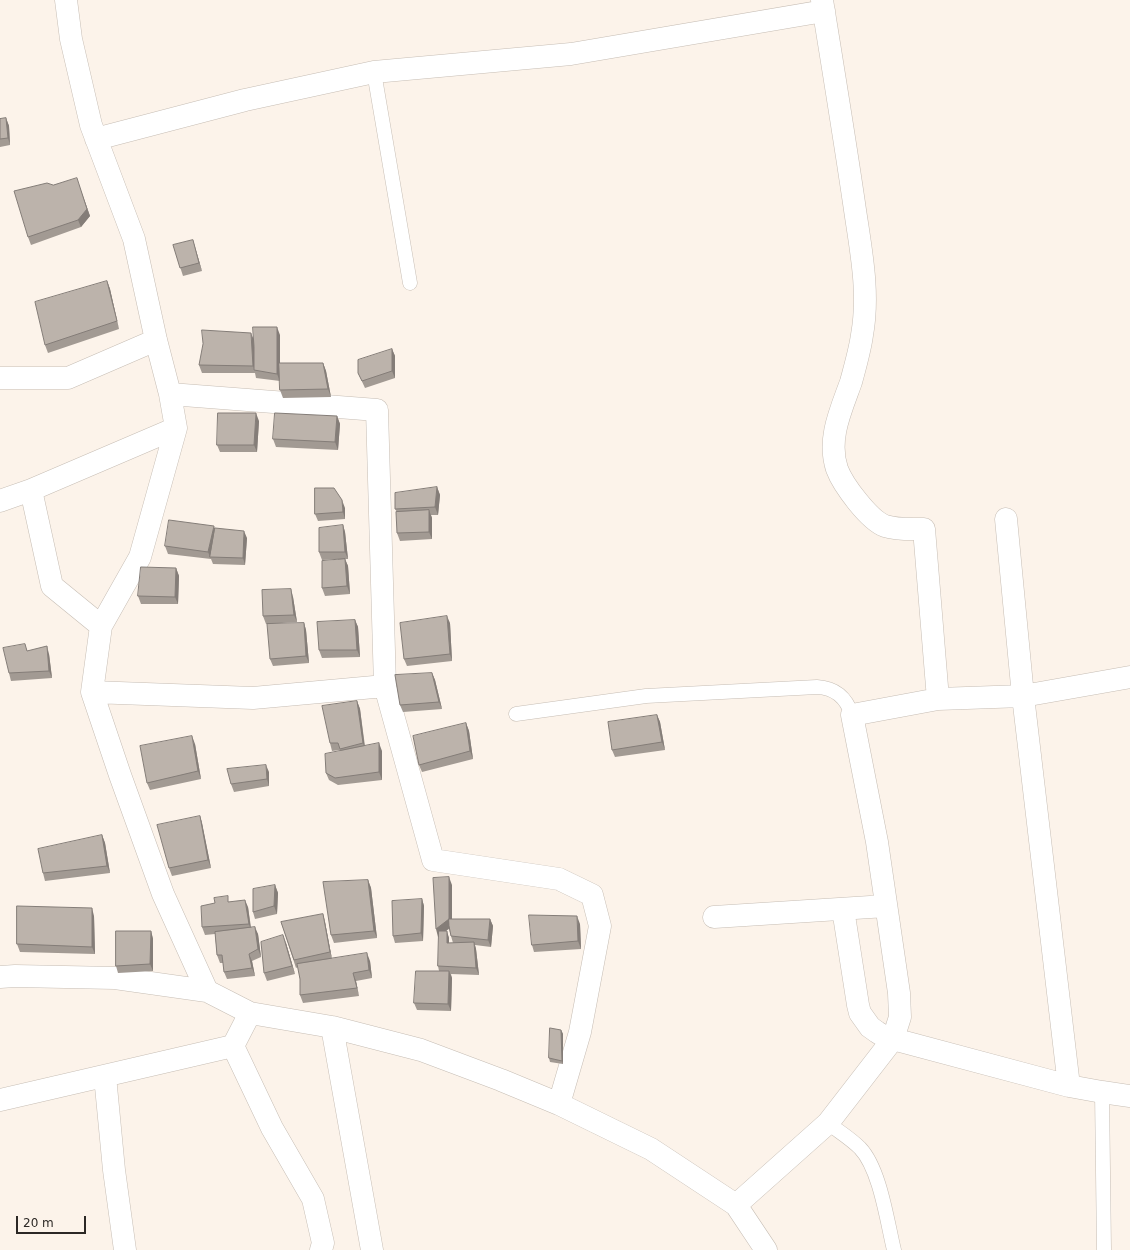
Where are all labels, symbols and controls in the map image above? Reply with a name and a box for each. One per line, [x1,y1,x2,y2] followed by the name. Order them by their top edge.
[18,1208,88,1234] scale bar
[23,1216,54,1230] text: 20 m

